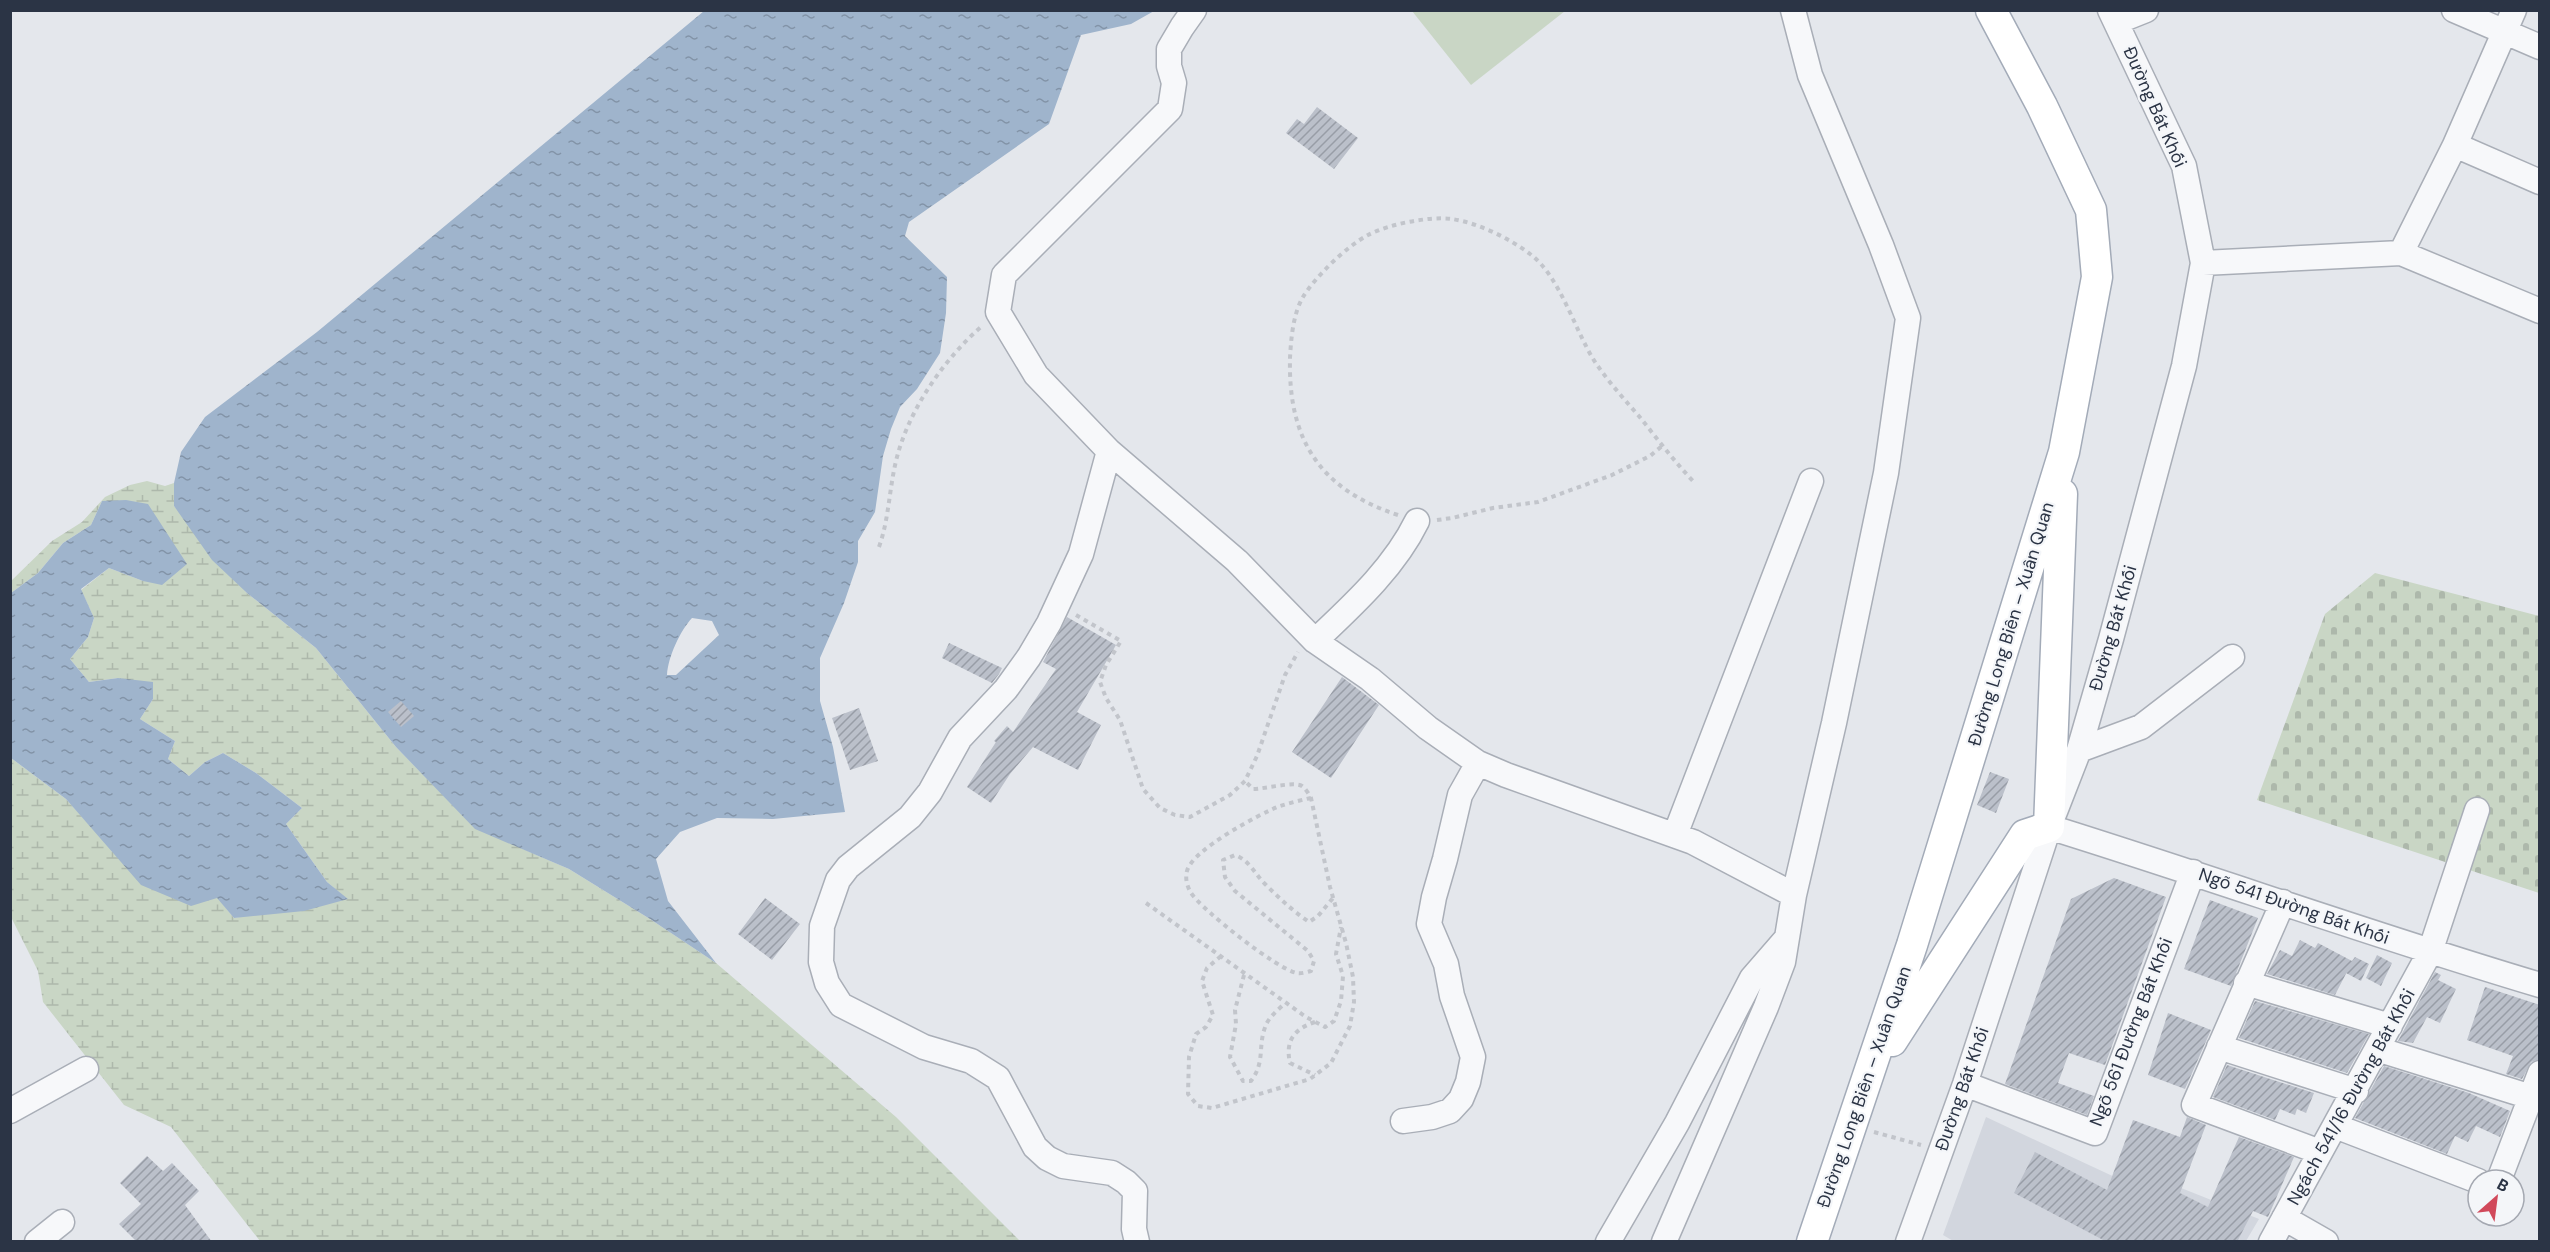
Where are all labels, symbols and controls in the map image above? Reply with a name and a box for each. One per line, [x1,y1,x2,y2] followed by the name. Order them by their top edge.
[2118,43,2192,171] street label: Đường Bát Khối
[1962,499,2060,749] street label: Đường Long Biên – Xuân Quan
[2084,562,2142,694] street label: Đường Bát Khối
[2196,862,2392,950] street label: Ngõ 541 Đường Bát Khối
[2084,934,2178,1130] street label: Ngõ 561 Đường Bát Khối
[1811,963,1917,1211] street label: Đường Long Biên – Xuân Quan
[2281,985,2421,1209] street label: Ngách 541/16 Đường Bát Khối
[1930,1024,1994,1154] street label: Đường Bát Khối
[2466,1168,2526,1228] north arrow
[2493,1174,2512,1197] text: B

